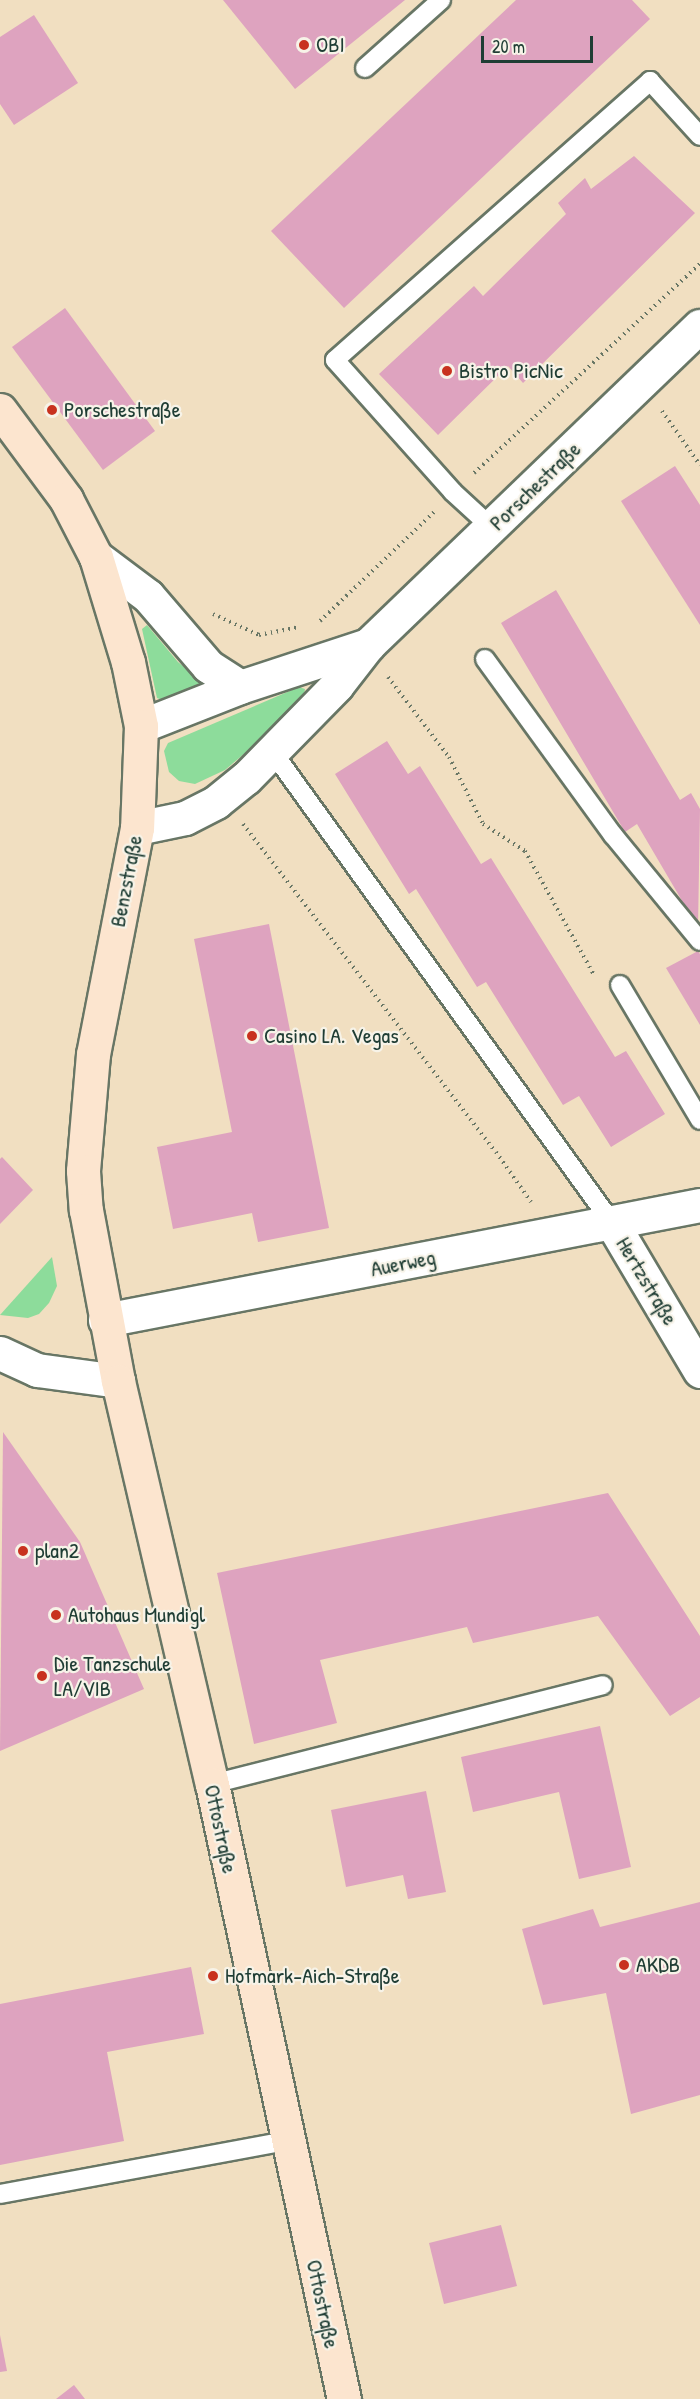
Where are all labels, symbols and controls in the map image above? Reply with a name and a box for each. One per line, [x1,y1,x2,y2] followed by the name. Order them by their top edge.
[484,24,596,62] scale bar
[316,32,345,58] place label: OBI
[492,34,525,59] text: 20 m
[297,38,311,52] marker: OBI
[459,358,563,384] place label: Bistro PicNic
[440,364,454,378] marker: Bistro PicNic
[64,397,180,423] place label: Porschestraße
[45,403,59,417] marker: Porschestraße
[484,436,586,536] street label: Porschestraße
[104,833,148,929] street label: Benzstraße
[264,1023,399,1049] place label: Casino LA. Vegas
[245,1029,259,1043] marker: Casino LA. Vegas
[610,1232,684,1330] street label: Hertzstraße
[368,1244,438,1282] street label: Auerweg
[35,1538,79,1564] place label: plan2
[16,1544,30,1558] marker: plan2
[68,1602,205,1628] place label: Autohaus Mundigl
[49,1608,63,1622] marker: Autohaus Mundigl
[54,1650,171,1702] place label: Die Tanzschule LA/VIB
[35,1669,49,1683] marker: Die Tanzschule LA/VIB
[199,1782,243,1876] street label: Ottostraße
[636,1952,680,1978] place label: AKDB
[617,1958,631,1972] marker: AKDB
[225,1963,400,1989] place label: Hofmark-Aich-Straße
[206,1969,220,1983] marker: Hofmark-Aich-Straße
[301,2257,345,2351] street label: Ottostraße

